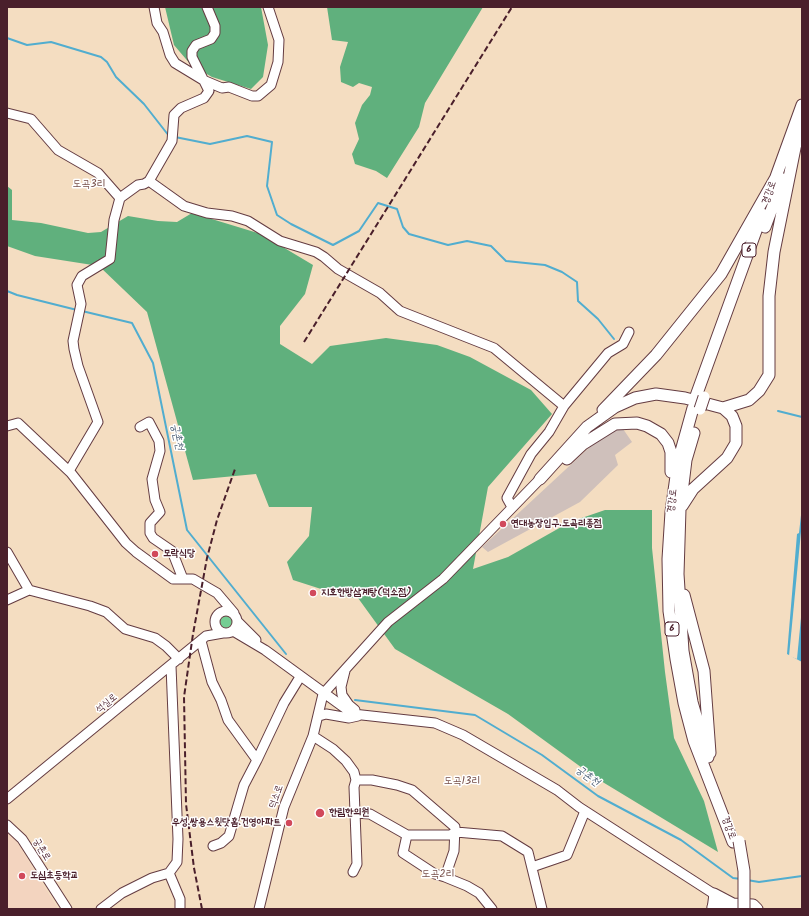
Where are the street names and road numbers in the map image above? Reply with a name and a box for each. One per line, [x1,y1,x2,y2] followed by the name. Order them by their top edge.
[760,180,780,206] street label: 경강로
[742,243,756,257] road number: 6
[666,488,680,514] street label: 경강로
[665,622,679,636] road number: 6
[94,692,120,716] street label: 석실로
[267,784,287,810] street label: 덕소로
[718,815,738,841] street label: 경강로
[30,837,52,863] street label: 궁촌로

